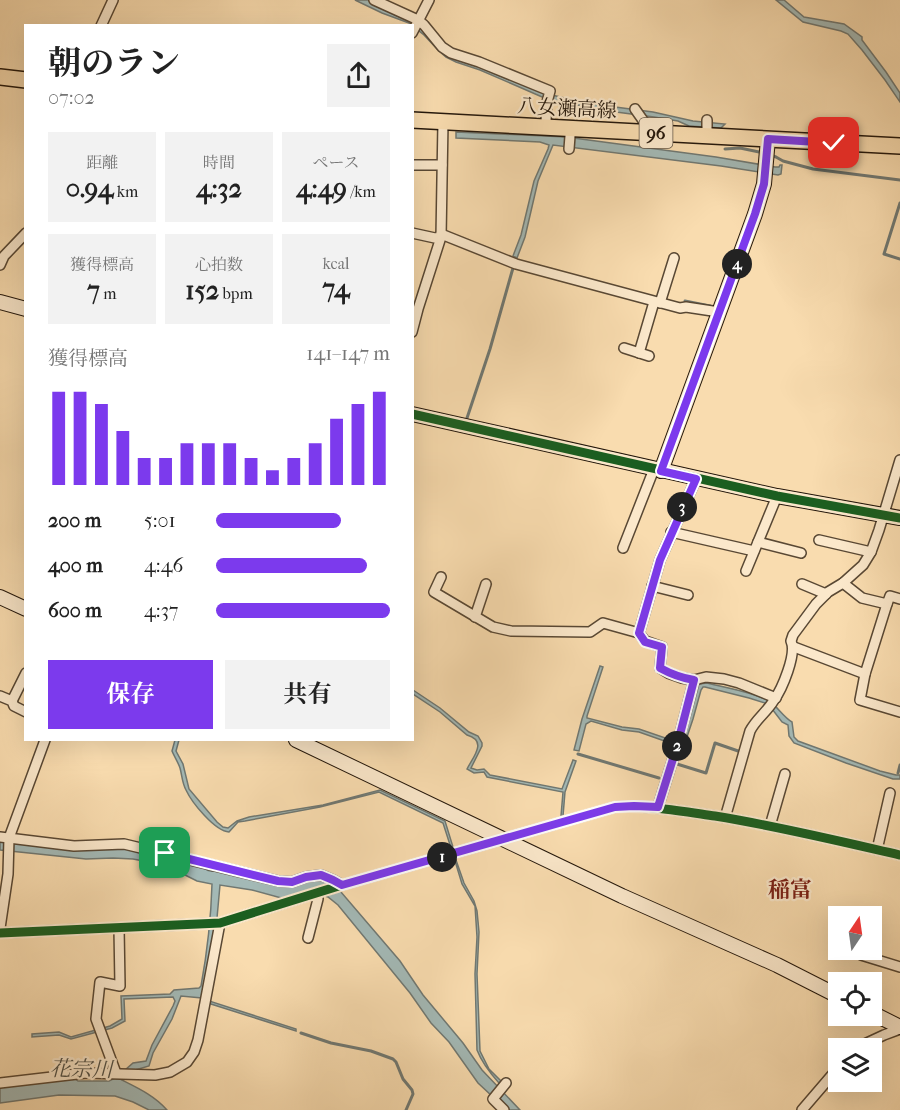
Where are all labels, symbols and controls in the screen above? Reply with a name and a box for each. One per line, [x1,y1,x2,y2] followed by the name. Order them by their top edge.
[48,44,180,83] text: 朝のラン
[327,44,390,107] button: share
[48,86,95,109] text: 07:02
[516,94,618,123] street label: 八女瀬高線
[808,117,859,168] pin
[640,118,672,148] road number: 96
[817,126,850,159] icon: check
[86,153,118,172] text: 距離
[203,153,235,172] text: 時間
[312,153,360,172] text: ペース
[66,173,113,204] text: 0.94
[196,173,242,204] text: 4:32
[296,173,347,204] text: 4:49
[113,182,138,201] text: km
[347,182,376,201] text: /km
[722,249,752,279] pin: 4
[323,254,349,273] text: kcal
[732,254,742,273] text: 4
[70,255,134,274] text: 獲得標高
[195,255,243,274] text: 心拍数
[322,273,350,304] text: 74
[87,275,100,306] text: 7
[185,275,219,306] text: 152
[100,284,117,303] text: m
[219,284,253,303] text: bpm
[306,342,390,365] text: 141–147 m
[48,347,128,370] text: 獲得標高
[667,492,697,522] pin: 3
[679,497,685,516] text: 3
[48,509,101,532] text: 200 m
[144,509,176,532] text: 5:01
[48,554,103,577] text: 400 m
[144,554,183,577] text: 4:46
[48,599,102,622] text: 600 m
[144,599,179,622] text: 4:37
[48,660,213,729] button: 保存
[225,660,390,729] button: 共有
[662,731,692,761] pin: 2
[673,736,681,755] text: 2
[139,827,190,878] pin
[148,836,181,869] icon: arrive
[427,842,457,872] pin: 1
[439,847,445,866] text: 1
[768,877,812,903] district label: 稲富
[828,906,882,960] north arrow
[828,906,882,1092] map controls
[828,972,882,1026] button: locate
[828,1038,882,1092] button: layers
[49,1056,115,1082] water label: 花宗川

